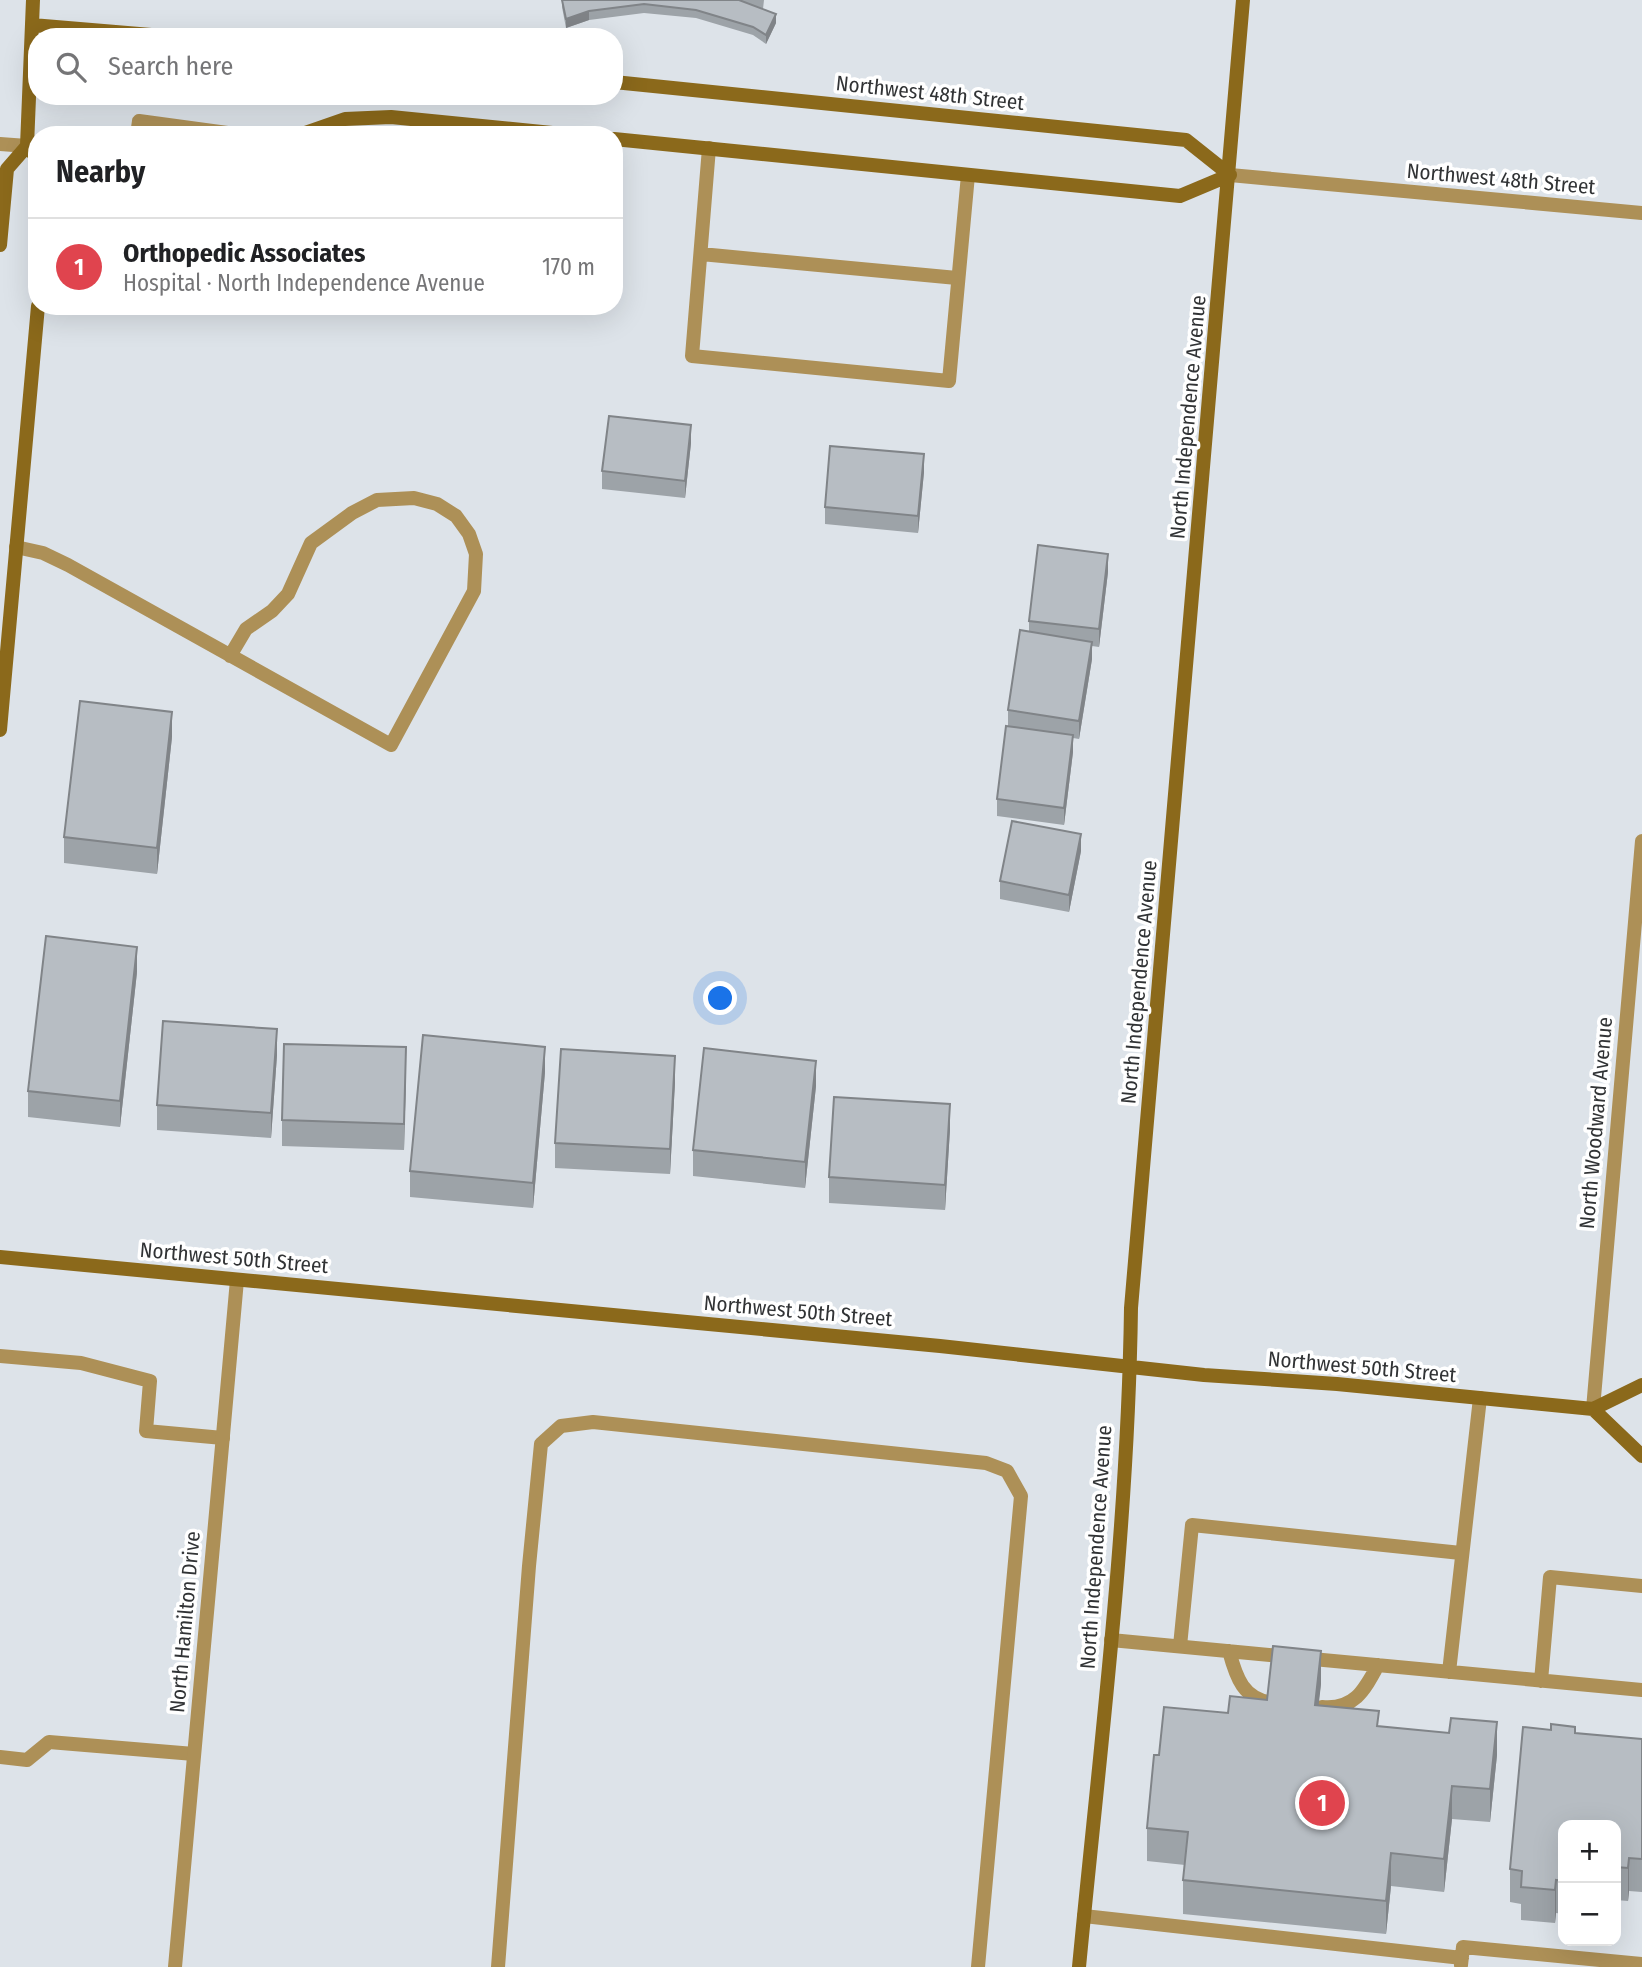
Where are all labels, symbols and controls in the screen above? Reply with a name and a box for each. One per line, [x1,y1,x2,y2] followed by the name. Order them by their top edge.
[28,28,623,105] search box
[52,48,90,86] icon: search
[108,51,233,82] text: Search here
[835,70,1026,116] street label: Northwest 48th Street
[56,154,145,190] text: Nearby
[1406,158,1596,200] street label: Northwest 48th Street
[123,238,365,269] text: Orthopedic Associates
[74,253,84,281] text: 1
[542,253,595,281] text: 170 m
[123,269,485,297] text: Hospital · North Independence Avenue
[1164,294,1212,540] street label: North Independence Avenue
[1115,859,1163,1105] street label: North Independence Avenue
[703,981,737,1015] your location
[1574,1016,1618,1230] street label: North Woodward Avenue
[139,1237,329,1279] street label: Northwest 50th Street
[703,1290,893,1332] street label: Northwest 50th Street
[1267,1346,1457,1388] street label: Northwest 50th Street
[1075,1424,1117,1670] street label: North Independence Avenue
[164,1530,206,1714] street label: North Hamilton Drive
[1299,1777,1345,1829] pin: 1
[1558,1820,1621,1946] map controls
[1558,1820,1621,1883] button: +
[1558,1883,1621,1946] button: −

